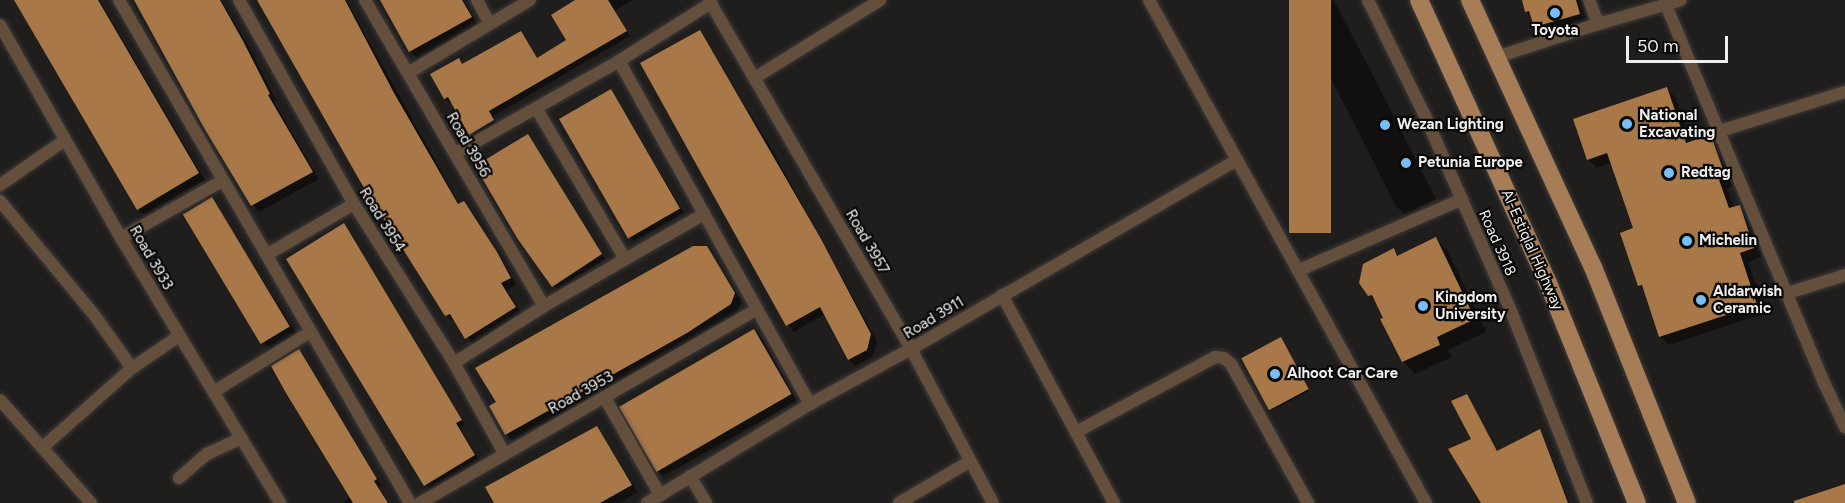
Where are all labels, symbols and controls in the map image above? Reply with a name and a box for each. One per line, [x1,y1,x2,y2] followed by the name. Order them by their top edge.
[1548,6,1562,20] marker: Toyota
[1531,22,1579,40] place label: Toyota
[1629,24,1731,62] scale bar
[1637,35,1679,57] text: 50 m
[1639,106,1715,141] place label: National Excavating
[442,109,494,181] street label: Road 3956
[1397,116,1504,134] place label: Wezan Lighting
[1620,117,1634,131] marker: National Excavating
[1378,118,1392,132] marker: Wezan Lighting
[1418,154,1523,172] place label: Petunia Europe
[1399,156,1413,170] marker: Petunia Europe
[1681,164,1731,182] place label: Redtag
[1662,166,1676,180] marker: Redtag
[355,184,409,256] street label: Road 3954
[1497,187,1567,313] street label: Al-Estiqlal Highway
[841,207,893,277] street label: Road 3957
[1474,207,1520,279] street label: Road 3918
[125,223,177,293] street label: Road 3933
[1699,232,1757,250] place label: Michelin
[1680,234,1694,248] marker: Michelin
[1713,282,1782,317] place label: Aldarwish Ceramic
[1435,288,1506,323] place label: Kingdom University
[901,293,967,343] street label: Road 3911
[1694,293,1708,307] marker: Aldarwish Ceramic
[1416,299,1430,313] marker: Kingdom University
[1287,365,1398,383] place label: Alhoot Car Care
[1268,367,1282,381] marker: Alhoot Car Care
[545,368,617,418] street label: Road 3953

